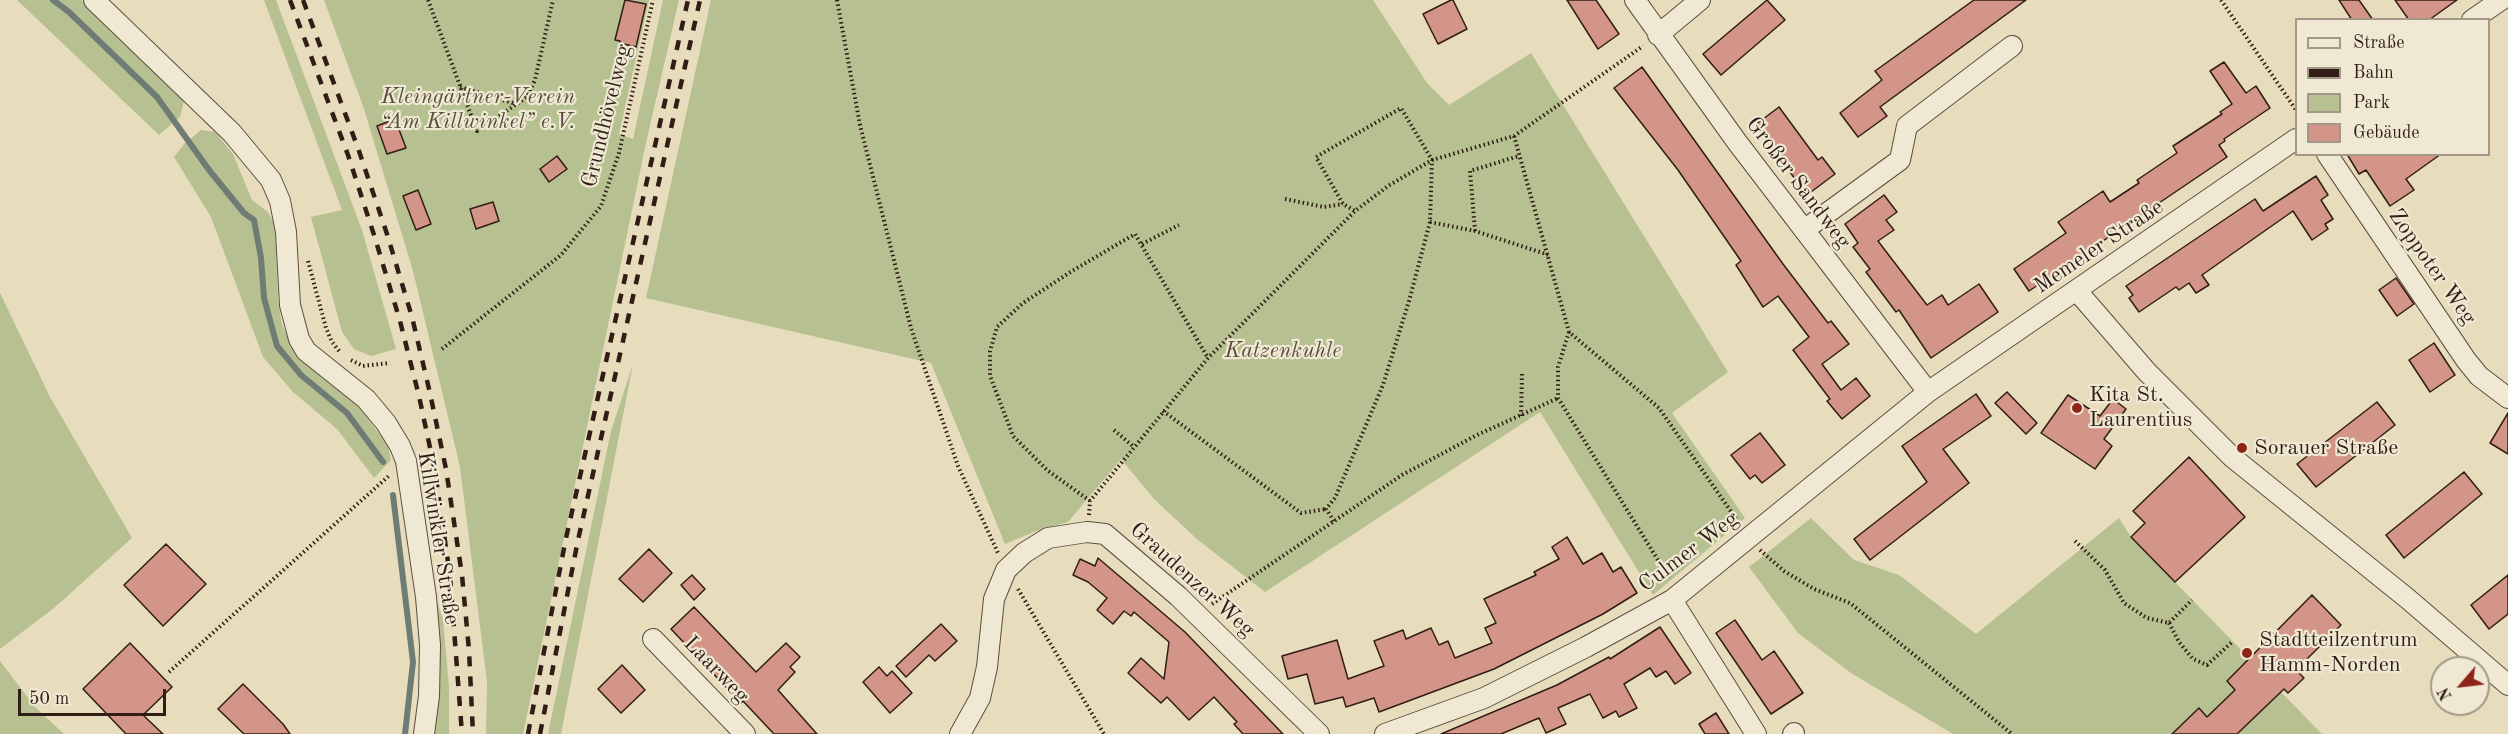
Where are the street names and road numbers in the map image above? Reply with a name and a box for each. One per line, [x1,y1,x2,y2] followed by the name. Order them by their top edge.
[576,42,638,190] street label: Grundhövelweg
[1740,112,1856,254] street label: Großer Sandweg
[2029,194,2169,300] street label: Memeler Straße
[2382,204,2482,330] street label: Zoppoter Weg
[411,450,465,626] street label: Killwinkler Straße
[1634,506,1744,598] street label: Culmer Weg
[1124,517,1260,643] street label: Graudenzer Weg
[677,631,755,709] street label: Laarweg

